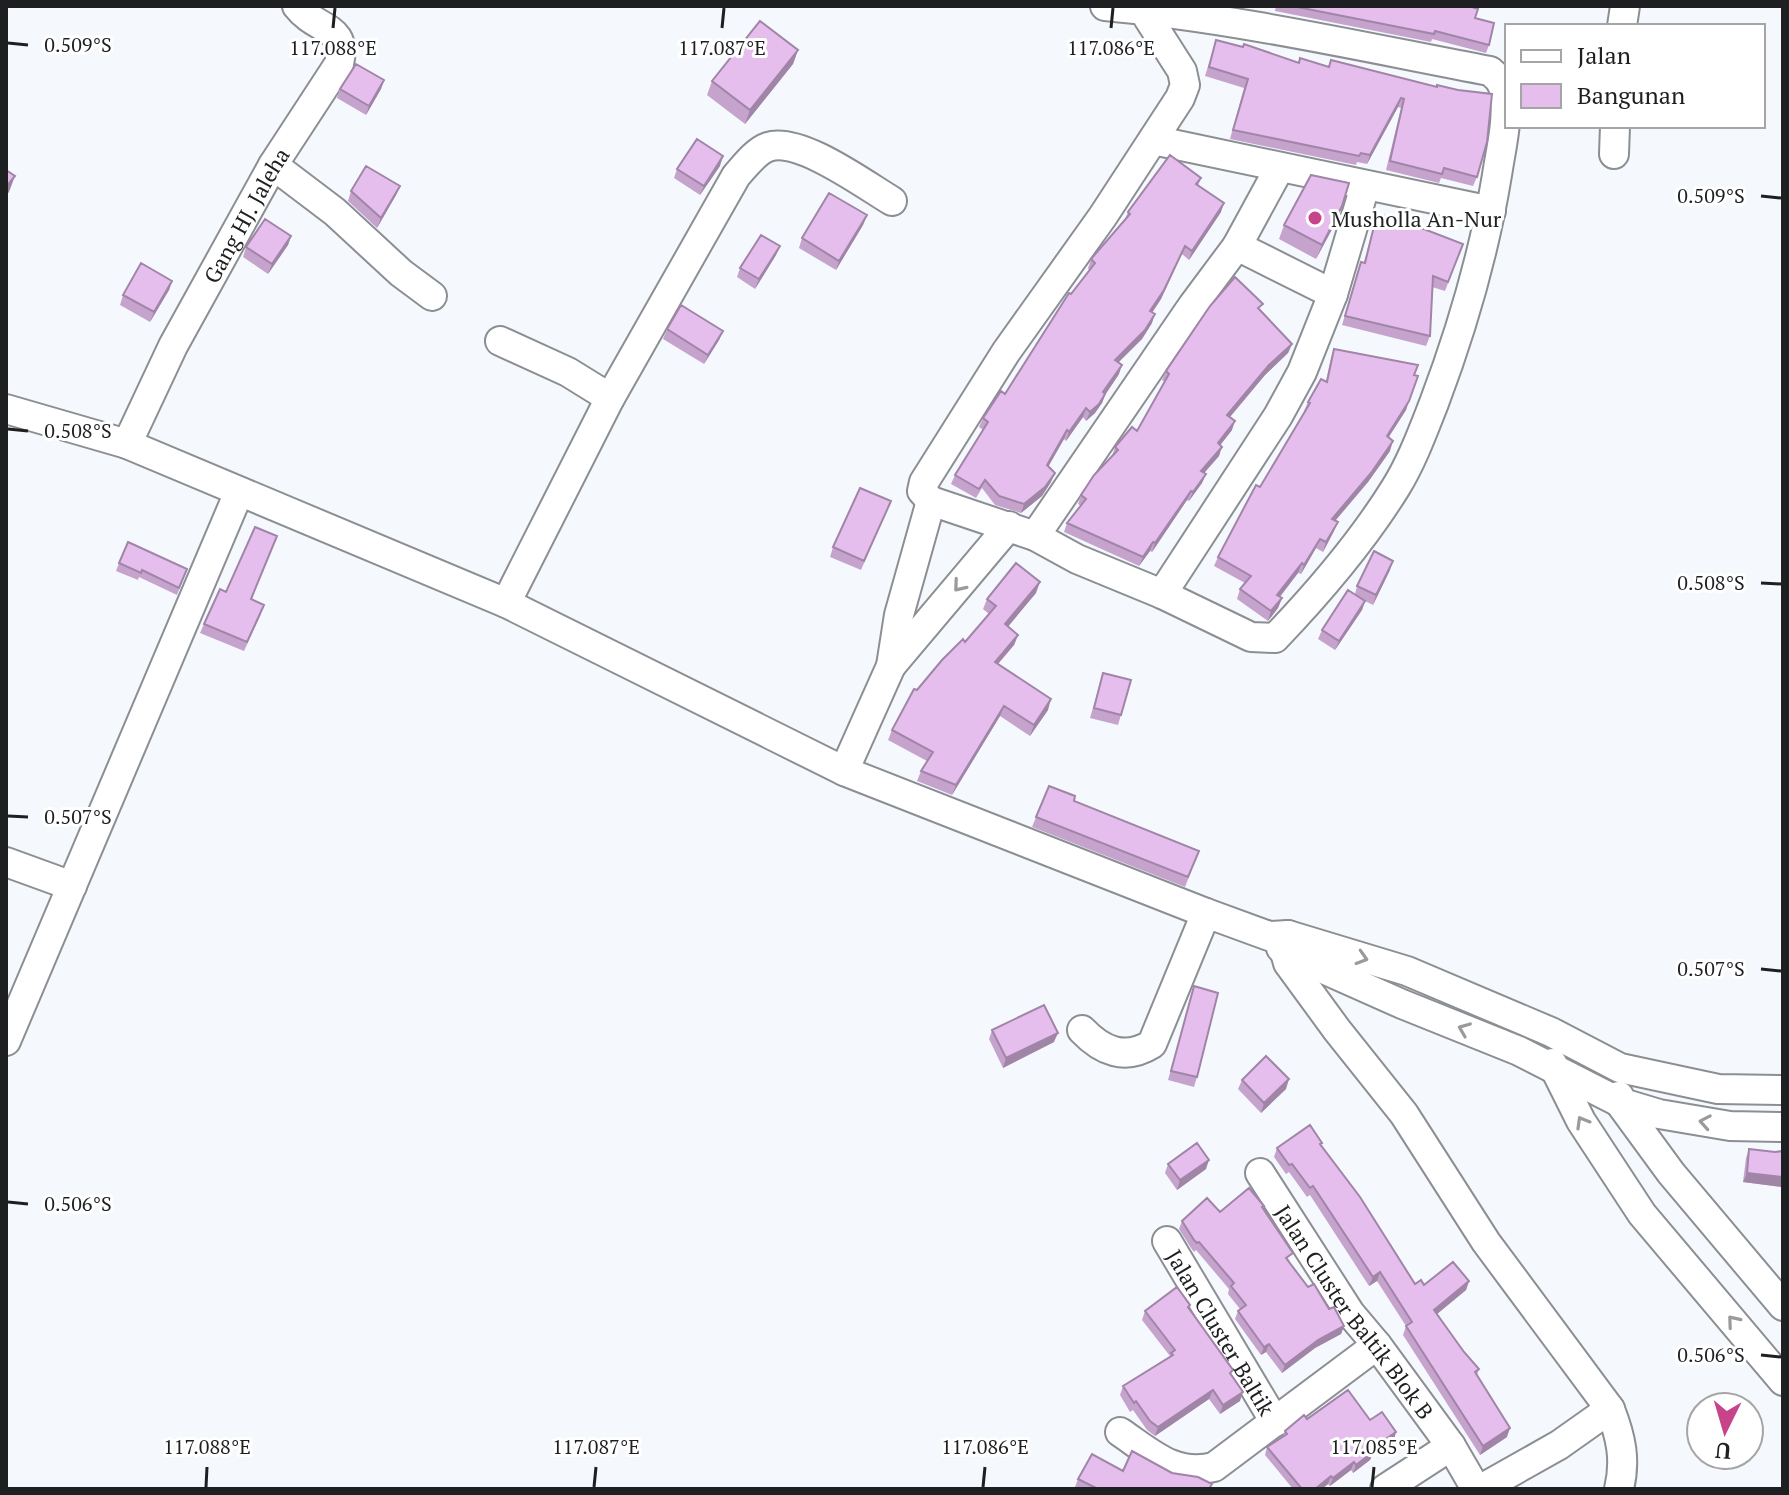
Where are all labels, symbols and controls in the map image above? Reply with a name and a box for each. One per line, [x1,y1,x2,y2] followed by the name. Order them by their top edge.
[1505,24,1765,128] legend
[44,31,112,58] text: 0.509°S
[289,34,377,61] text: 117.088°E
[678,34,766,61] text: 117.087°E
[1067,34,1155,61] text: 117.086°E
[1577,39,1631,71] text: Jalan
[1577,79,1685,111] text: Bangunan
[196,142,295,288] street label: Gang HJ. Jaleha
[1677,182,1745,209] text: 0.509°S
[1331,204,1502,233] place label: Musholla An-Nur
[1306,209,1324,227] marker: Musholla An-Nur
[44,417,112,444] text: 0.508°S
[1677,569,1745,596] text: 0.508°S
[954,577,968,591] one-way arrow
[44,803,112,830] text: 0.507°S
[1355,949,1369,965] one-way arrow
[1677,955,1745,982] text: 0.507°S
[1458,1022,1472,1039] one-way arrow
[1699,1114,1712,1131] one-way arrow
[1576,1116,1592,1130] one-way arrow
[44,1190,112,1217] text: 0.506°S
[1269,1199,1441,1424] street label: Jalan Cluster Baltik Blok B
[1161,1244,1282,1421] street label: Jalan Cluster Baltik
[1728,1316,1743,1331] one-way arrow
[1677,1341,1745,1368] text: 0.506°S
[1685,1391,1765,1471] north arrow
[163,1433,251,1460] text: 117.088°E
[552,1433,640,1460] text: 117.087°E
[941,1433,1029,1460] text: 117.086°E
[1330,1433,1418,1460] text: 117.085°E
[1714,1436,1732,1467] text: U

